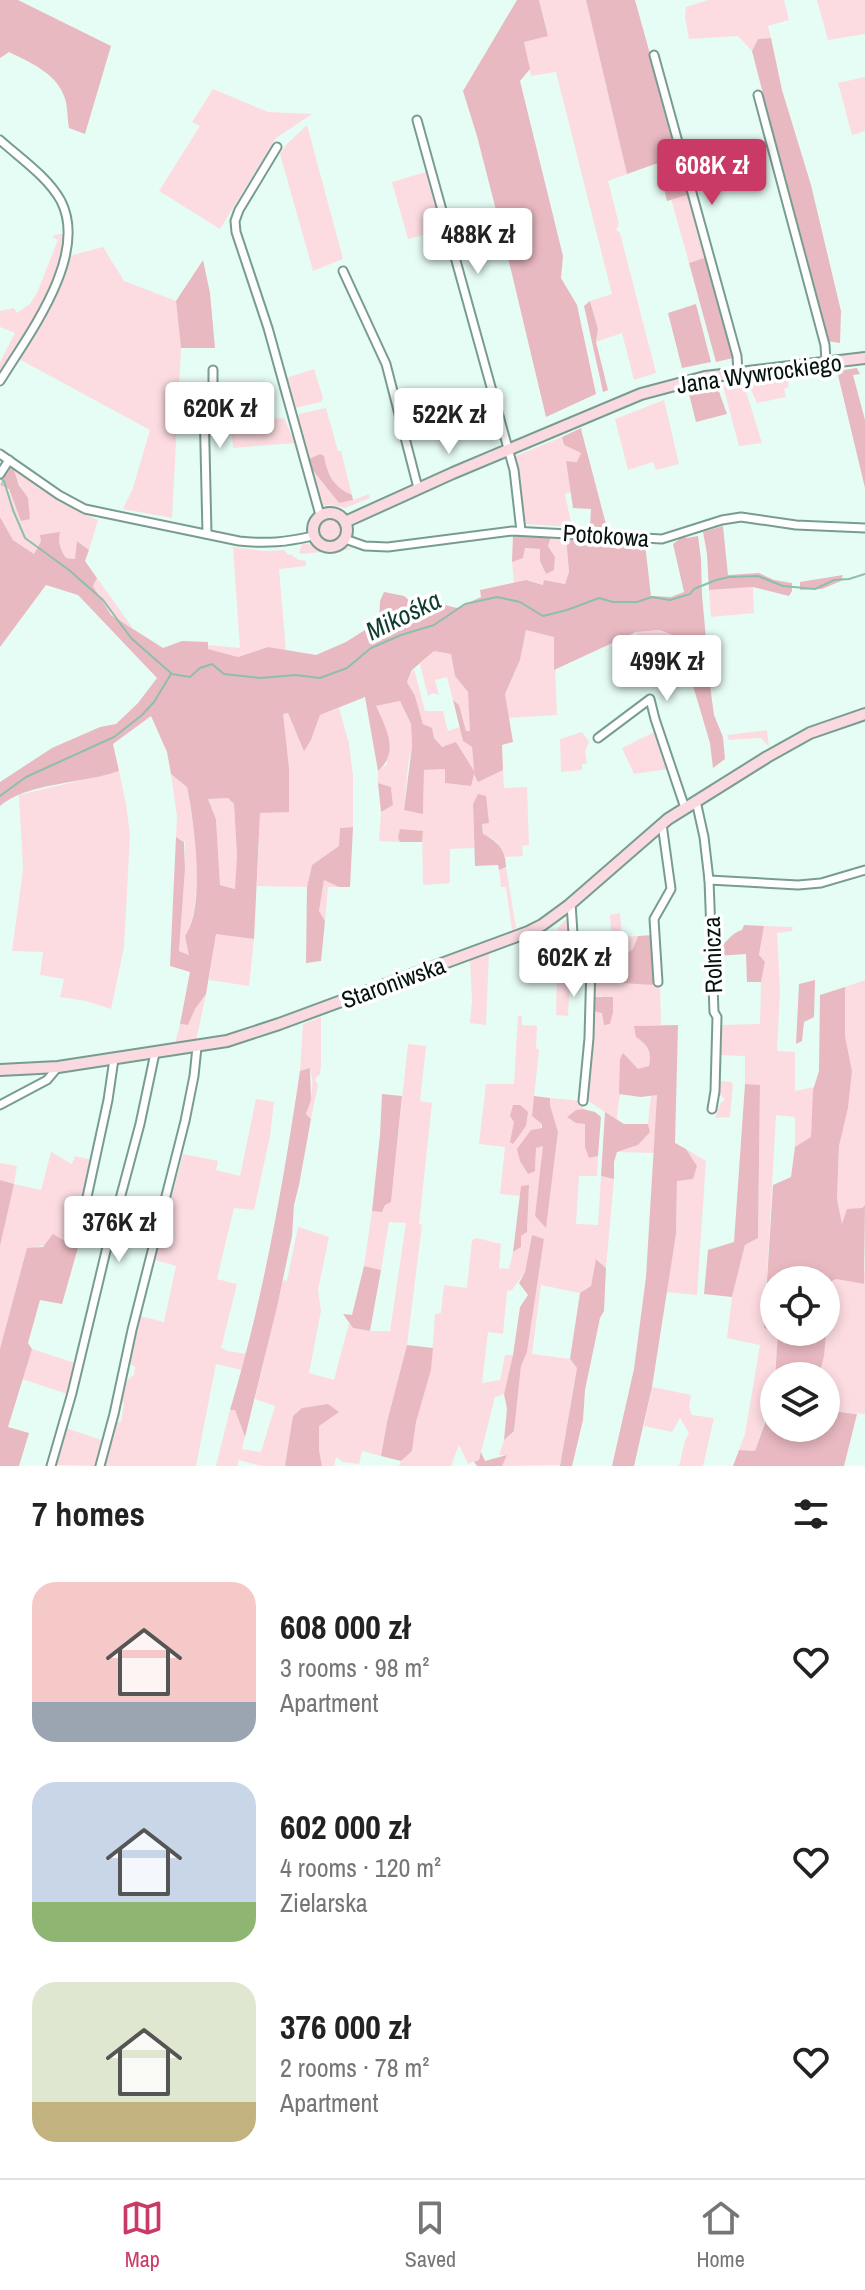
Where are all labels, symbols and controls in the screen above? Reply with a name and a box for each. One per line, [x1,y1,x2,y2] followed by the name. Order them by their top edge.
[638,139,786,207] pin: 608K zł
[675,147,749,182] text: 608K zł
[404,208,552,276] pin: 488K zł
[441,216,515,251] text: 488K zł
[675,346,843,400] street label: Jana Wywrockiego
[146,382,294,450] pin: 620K zł
[375,388,523,456] pin: 522K zł
[183,390,257,425] text: 620K zł
[412,396,486,431] text: 522K zł
[562,516,650,554] street label: Potokowa
[360,582,446,648] water label: Mikośka
[593,635,741,703] pin: 499K zł
[630,643,704,678] text: 499K zł
[695,916,729,994] street label: Rolnicza
[500,931,648,999] pin: 602K zł
[537,939,611,974] text: 602K zł
[337,948,449,1016] street label: Staroniwska
[45,1196,193,1264] pin: 376K zł
[82,1204,156,1239] text: 376K zł
[760,1266,840,1442] map controls
[760,1266,840,1346] button: locate
[760,1362,840,1442] button: layers
[32,1491,145,1537] text: 7 homes
[789,1492,833,1536] icon: filters
[280,1604,410,1650] text: 608 000 zł
[96,1614,192,1710] icon: home
[789,1640,833,1684] icon: heart
[280,1650,429,1685] text: 3 rooms · 98 m²
[280,1685,378,1720] text: Apartment
[280,1804,410,1850] text: 602 000 zł
[96,1814,192,1910] icon: home
[789,1840,833,1884] icon: heart
[280,1850,441,1885] text: 4 rooms · 120 m²
[280,1885,368,1920] text: Zielarska
[280,2004,410,2050] text: 376 000 zł
[96,2014,192,2110] icon: home
[789,2040,833,2084] icon: heart
[280,2050,429,2085] text: 2 rooms · 78 m²
[280,2085,378,2120] text: Apartment
[120,2196,164,2274] tab: Map
[405,2196,456,2274] tab: Saved
[697,2196,745,2274] tab: Home

